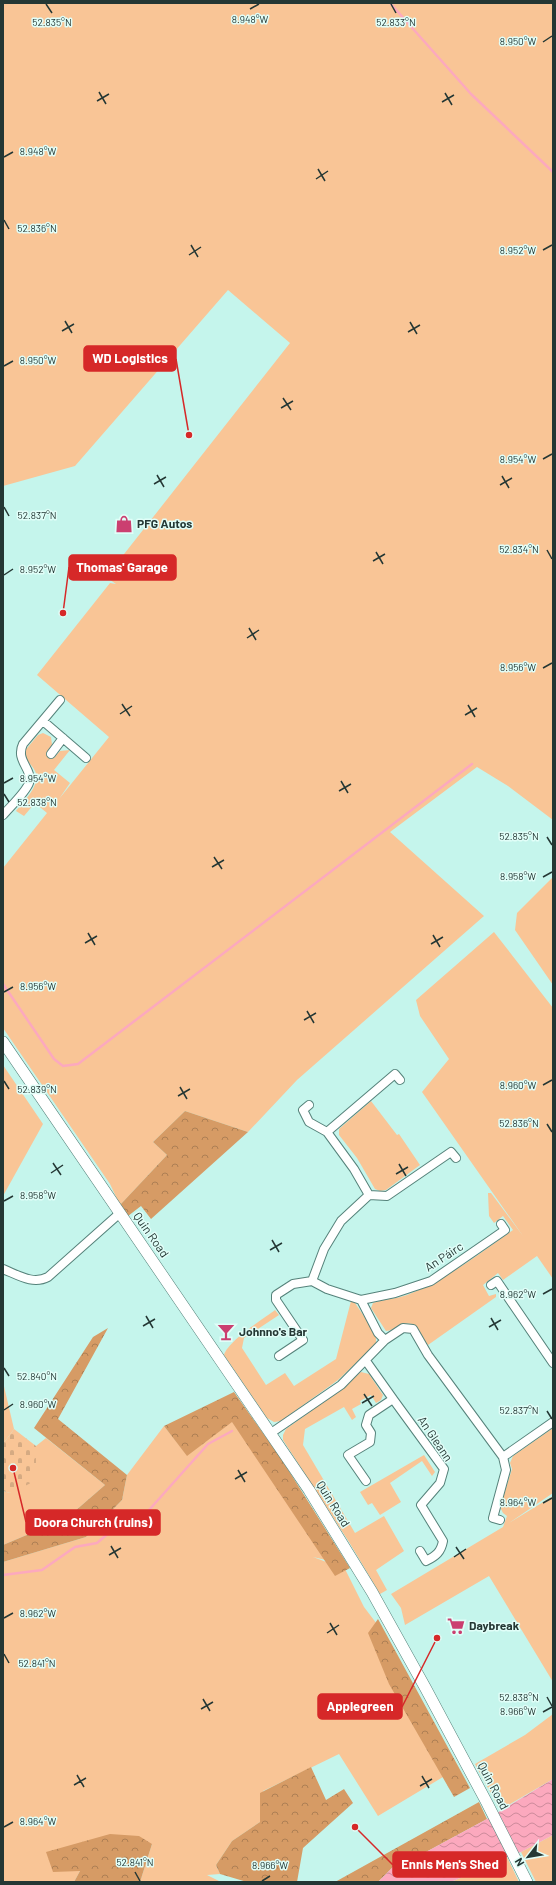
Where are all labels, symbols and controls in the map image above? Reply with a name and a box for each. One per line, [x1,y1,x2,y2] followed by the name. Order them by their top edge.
[232,13,268,25] text: 8.948°W
[32,16,72,28] text: 52.835°N
[376,16,416,28] text: 52.833°N
[500,35,537,47] text: 8.950°W
[20,145,56,157] text: 8.948°W
[17,222,57,234] text: 52.836°N
[500,244,536,256] text: 8.952°W
[84,346,176,371] callout: WD Logistics
[92,350,168,366] text: WD Logistics
[20,354,57,366] text: 8.950°W
[500,453,536,465] text: 8.954°W
[18,509,56,521] text: 52.837°N
[114,514,134,534] shop icon: PFG Autos
[137,516,192,530] place label: PFG Autos
[499,543,539,555] text: 52.834°N
[69,555,176,580] callout: Thomas' Garage
[76,559,168,575] text: Thomas' Garage
[20,563,56,575] text: 8.952°W
[500,661,536,673] text: 8.956°W
[20,772,56,784] text: 8.954°W
[17,796,57,808] text: 52.838°N
[499,830,539,842] text: 52.835°N
[500,870,536,882] text: 8.958°W
[20,980,56,992] text: 8.956°W
[500,1079,537,1091] text: 8.960°W
[17,1083,57,1095] text: 52.839°N
[499,1117,539,1129] text: 52.836°N
[20,1189,56,1201] text: 8.958°W
[131,1209,172,1260] street label: Quin Road
[422,1239,465,1274] street label: An Páirc
[500,1288,536,1300] text: 8.962°W
[216,1322,236,1342] bar icon: Johnno's Bar
[239,1324,308,1338] place label: Johnno's Bar
[17,1370,57,1382] text: 52.840°N
[20,1398,57,1410] text: 8.960°W
[500,1404,538,1416] text: 52.837°N
[416,1413,456,1464] street label: An Gleann
[314,1478,354,1529] street label: Quin Road
[500,1496,536,1508] text: 8.964°W
[26,1510,160,1535] callout: Doora Church (ruins)
[34,1514,153,1530] text: Doora Church (ruins)
[20,1607,56,1619] text: 8.962°W
[446,1616,466,1636] supermarket icon: Daybreak
[469,1618,520,1632] place label: Daybreak
[18,1657,56,1669] text: 52.841°N
[499,1691,539,1703] text: 52.838°N
[318,1694,402,1719] callout: Applegreen
[326,1698,394,1714] text: Applegreen
[500,1705,536,1717] text: 8.966°W
[476,1759,512,1812] street label: Quin Road
[20,1815,56,1827] text: 8.964°W
[508,1837,548,1877] north arrow
[393,1852,506,1877] callout: Ennis Men's Shed
[116,1856,154,1868] text: 52.841°N
[401,1856,499,1872] text: Ennis Men's Shed
[512,1856,526,1869] text: N
[252,1859,288,1871] text: 8.966°W

